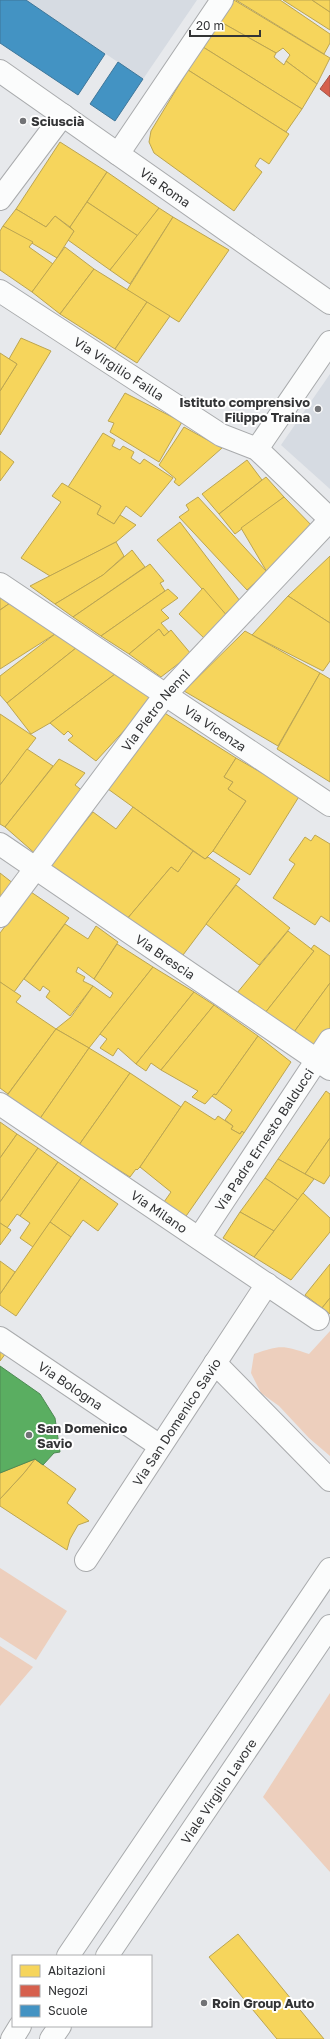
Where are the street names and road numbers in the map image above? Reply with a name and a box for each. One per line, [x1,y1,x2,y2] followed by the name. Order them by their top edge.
[137,164,194,210] street label: Via Roma
[71,333,167,404] street label: Via Virgilio Failla
[118,666,193,754] street label: Via Pietro Nenni
[181,702,249,755] street label: Via Vicenza
[132,931,198,983] street label: Via Brescia
[211,1065,317,1214] street label: Via Padre Ernesto Balducci
[128,1187,191,1236] street label: Via Milano
[129,1355,224,1489] street label: Via San Domenico Savio
[35,1358,106,1413] street label: Via Bologna
[177,1735,260,1847] street label: Viale Virgilio Lavore

